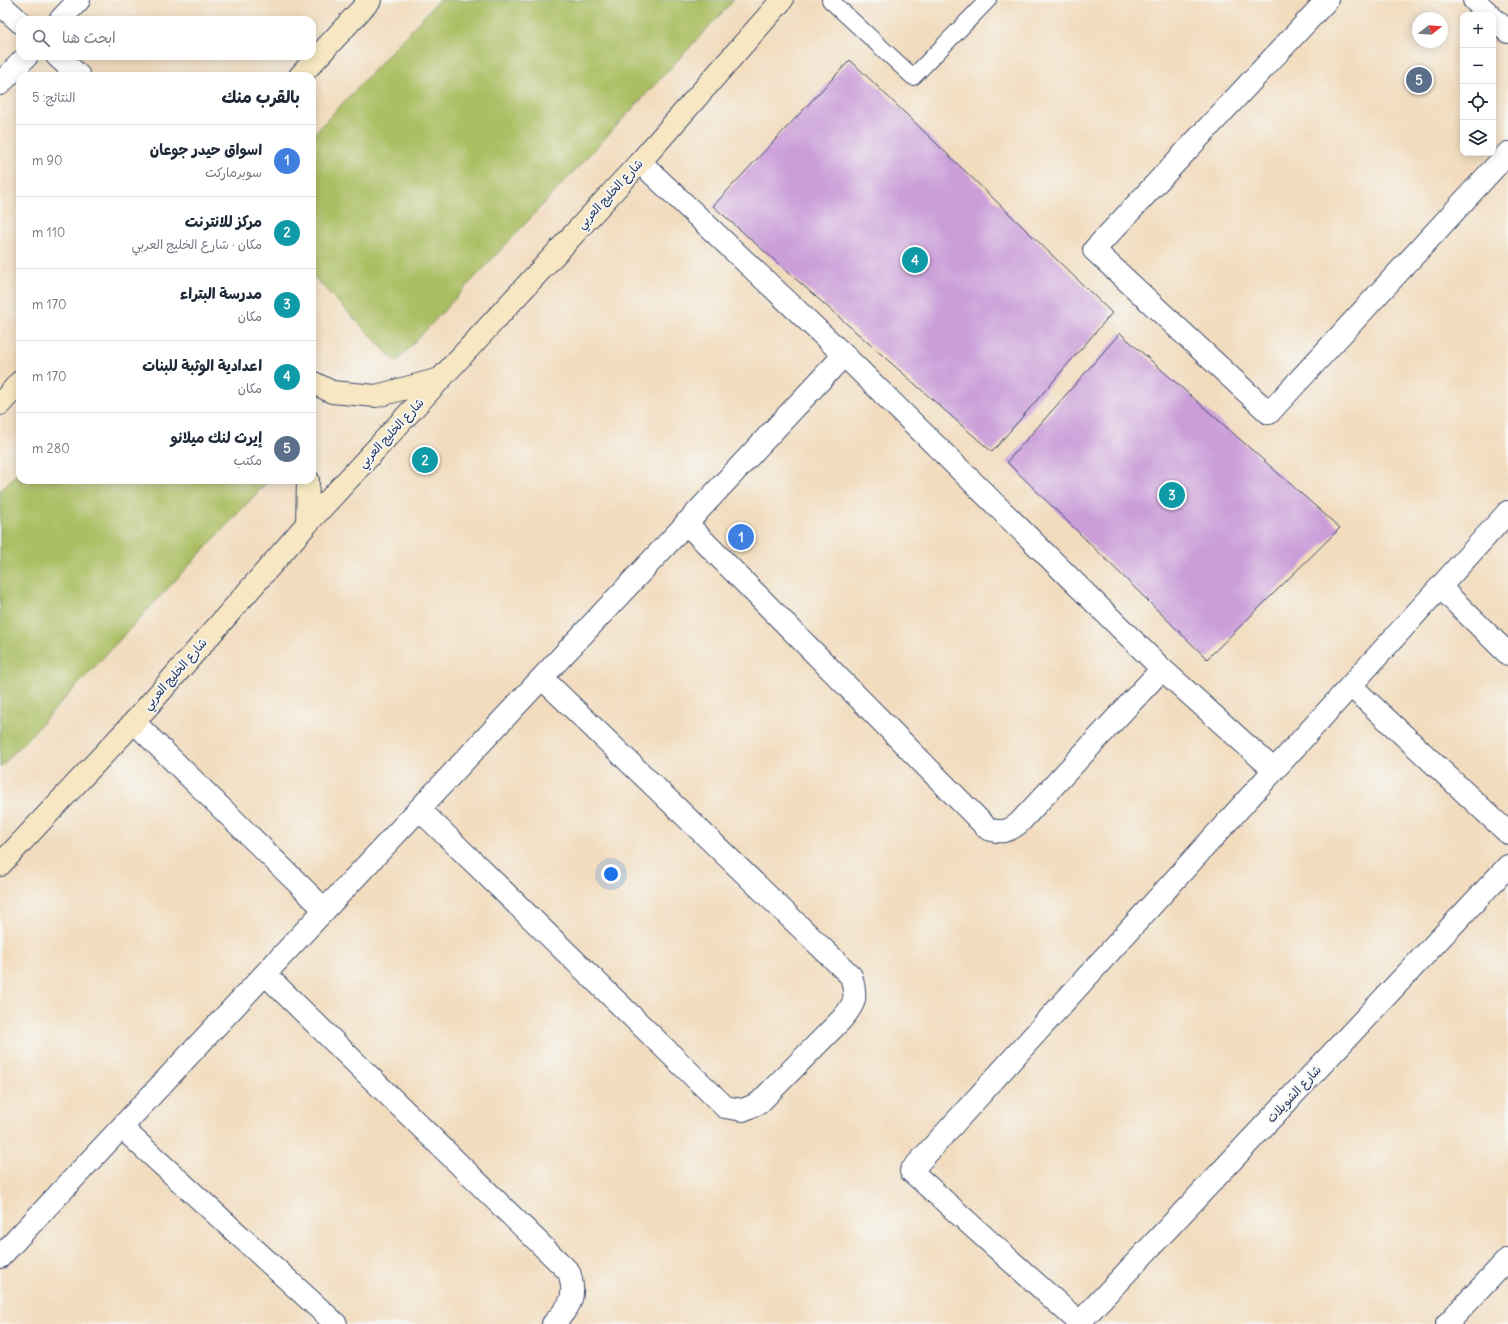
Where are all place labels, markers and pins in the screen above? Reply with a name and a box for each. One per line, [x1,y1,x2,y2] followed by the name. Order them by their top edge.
[1406,65,1432,95] pin: 5
[902,245,928,275] pin: 4
[412,445,438,475] pin: 2
[1159,480,1185,510] pin: 3
[728,522,754,552] pin: 1

